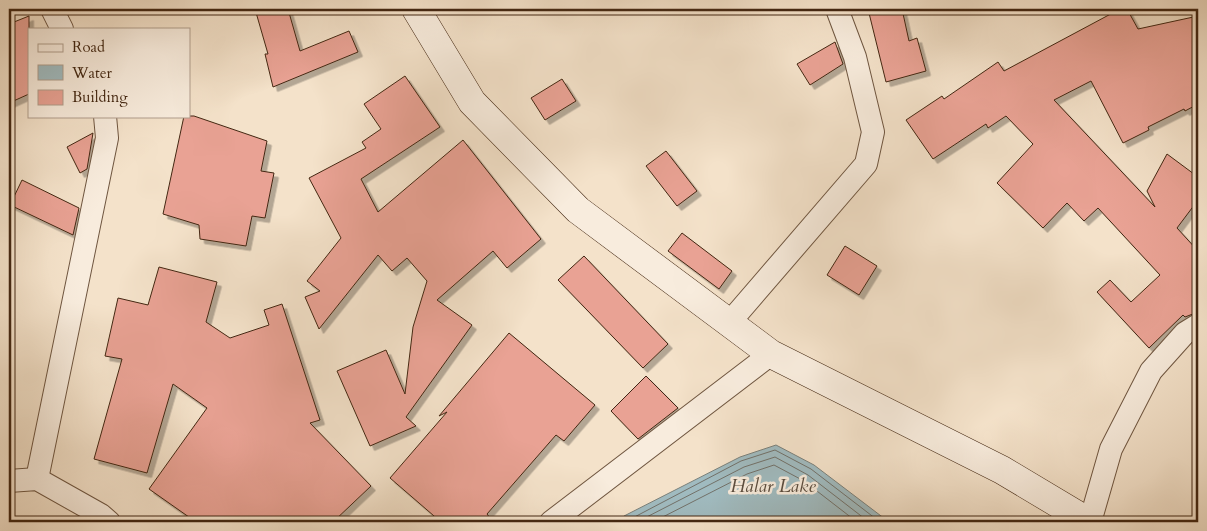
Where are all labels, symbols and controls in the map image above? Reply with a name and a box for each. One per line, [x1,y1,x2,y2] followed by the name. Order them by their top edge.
[28,28,190,118] legend
[72,37,105,57] text: Road
[71,63,113,83] text: Water
[72,87,128,107] text: Building
[730,473,816,499] water label: Halar Lake

